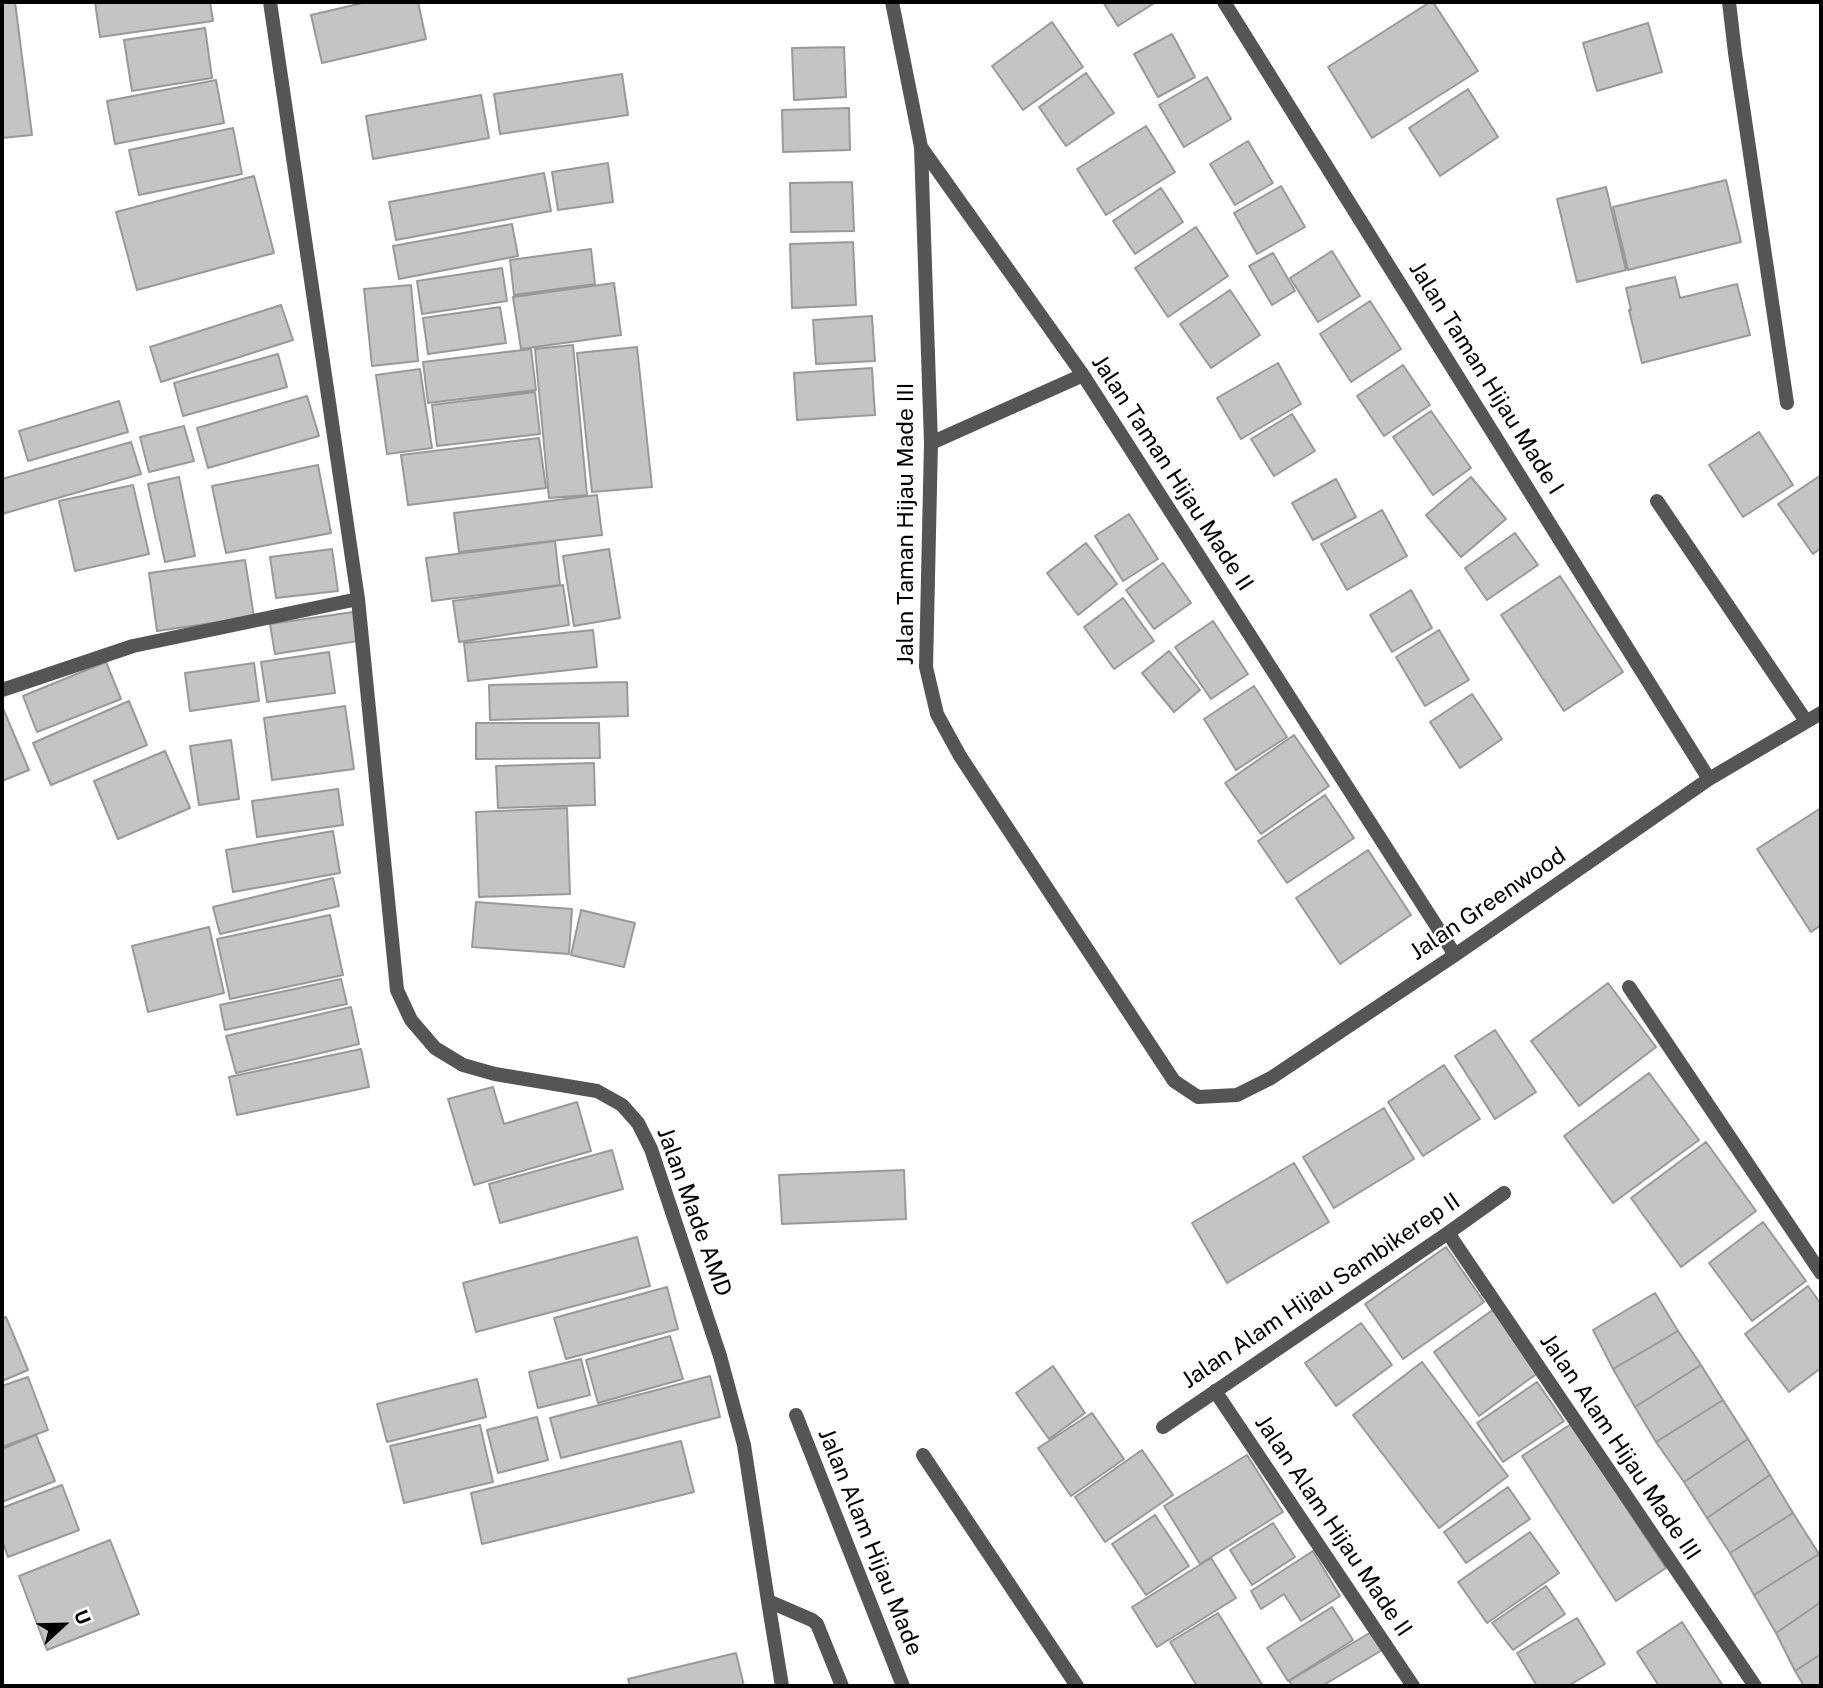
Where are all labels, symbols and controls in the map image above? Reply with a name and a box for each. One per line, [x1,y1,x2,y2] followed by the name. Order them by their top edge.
[1403,256,1569,500] street label: Jalan Taman Hijau Made I
[1085,350,1259,596] street label: Jalan Taman Hijau Made II
[892,383,920,665] street label: Jalan Taman Hijau Made III
[1405,842,1571,966] street label: Jalan Greenwood
[651,1124,737,1300] street label: Jalan Made AMD
[1177,1187,1465,1395] street label: Jalan Alam Hijau Sambikerep II
[1534,1328,1706,1566] street label: Jalan Alam Hijau Made III
[1249,1410,1417,1642] street label: Jalan Alam Hijau Made II
[812,1425,928,1659] street label: Jalan Alam Hijau Made
[28,1590,98,1660] north arrow
[70,1607,95,1628] text: U

